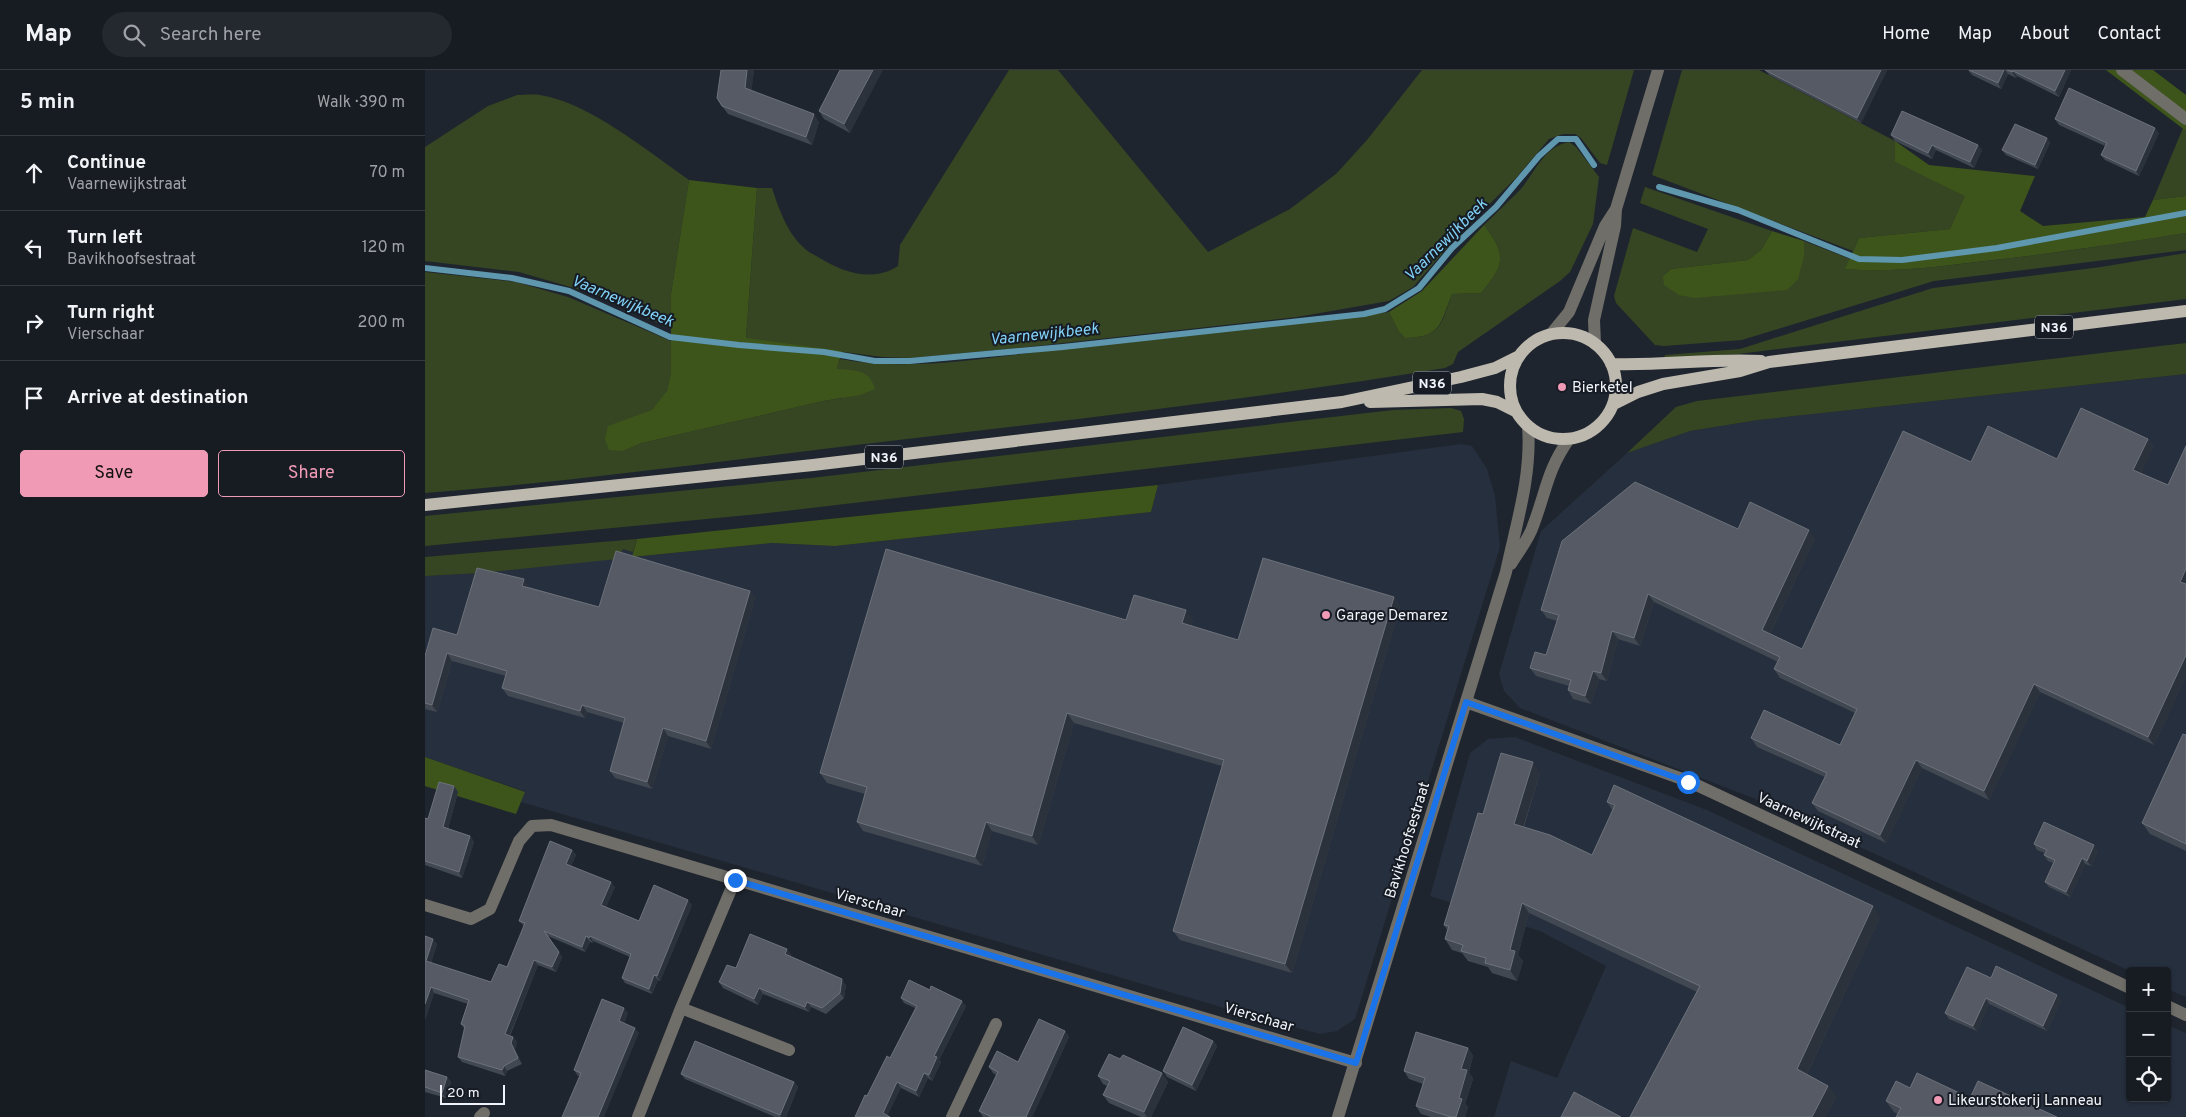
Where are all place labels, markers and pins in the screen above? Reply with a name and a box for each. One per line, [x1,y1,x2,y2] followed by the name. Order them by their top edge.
[1572,379,1633,398] place label: Bierketel
[1556,381,1568,393] marker: Bierketel
[1336,607,1448,626] place label: Garage Demarez
[1320,609,1332,621] marker: Garage Demarez
[1948,1092,2102,1111] place label: Likeurstokerij Lanneau
[1932,1094,1944,1106] marker: Likeurstokerij Lanneau

